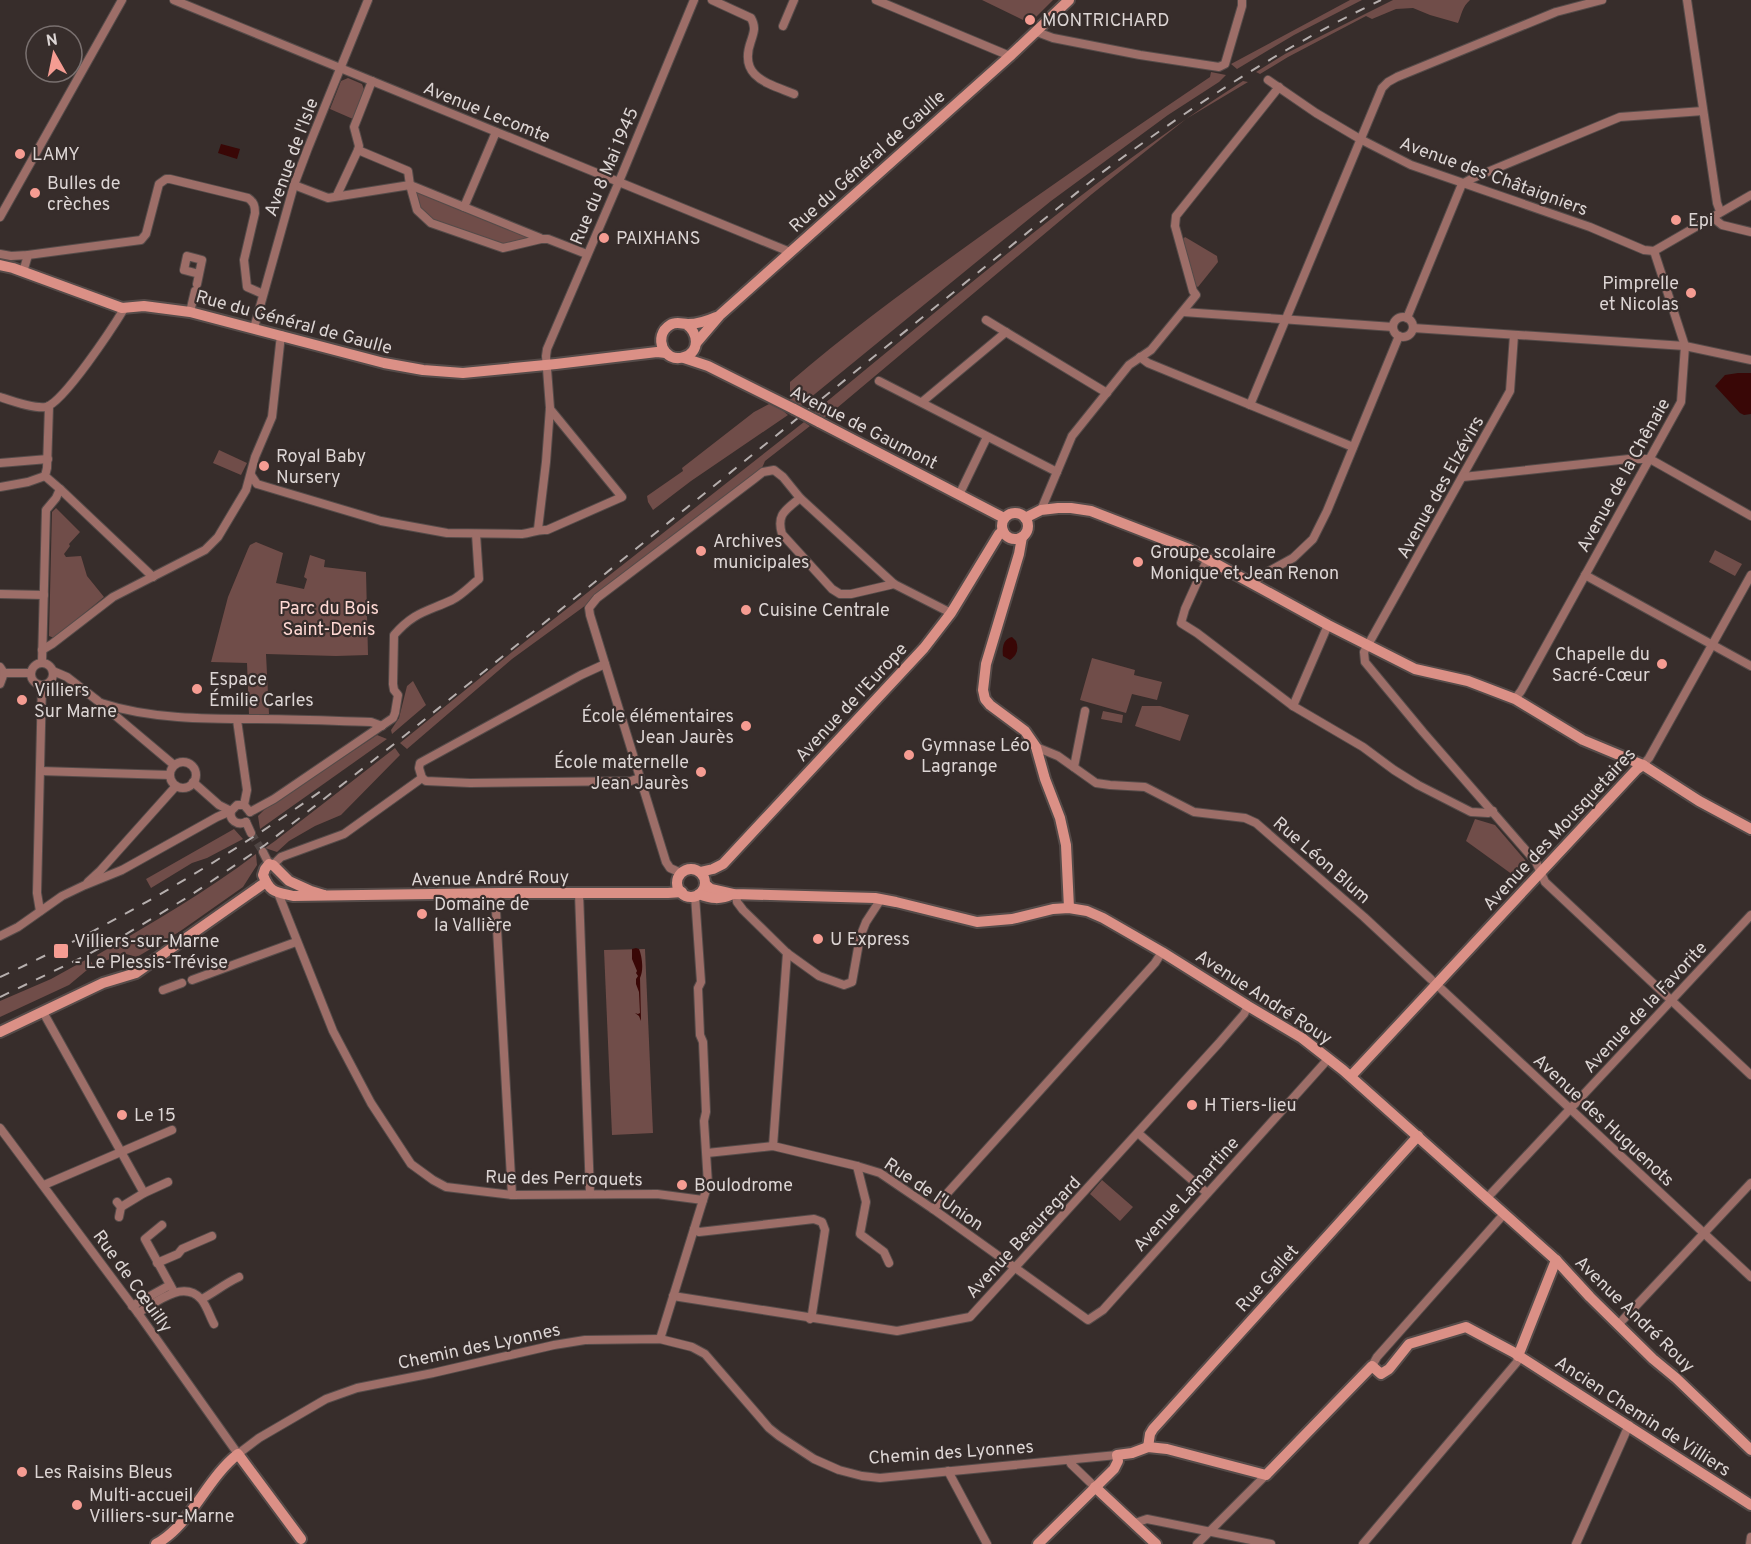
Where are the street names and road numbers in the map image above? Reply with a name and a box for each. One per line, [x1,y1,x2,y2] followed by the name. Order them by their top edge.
[420,77,553,149] street label: Avenue Lecomte
[785,86,951,238] street label: Rue du Général de Gaulle
[260,95,325,220] street label: Avenue de l'Isle
[566,104,645,249] street label: Rue du 8 Mai 1945
[1396,133,1591,222] street label: Avenue des Châtaigniers
[193,286,394,361] street label: Rue du Général de Gaulle
[786,381,941,476] street label: Avenue de Gaumont
[1572,395,1676,557] street label: Avenue de la Chênaie
[1393,412,1490,563] street label: Avenue des Elzévirs
[791,639,913,767] street label: Avenue de l'Europe
[1479,744,1642,916] street label: Avenue des Mousquetaires
[1268,813,1375,910] street label: Rue Léon Blum
[411,867,569,892] street label: Avenue André Rouy
[1579,937,1713,1079] street label: Avenue de la Favorite
[1191,946,1336,1051] street label: Avenue André Rouy
[1528,1050,1678,1193] street label: Avenue des Huguenots
[1129,1132,1245,1258] street label: Avenue Lamartine
[879,1153,987,1237] street label: Rue de l'Union
[485,1167,643,1192] street label: Rue des Perroquets
[962,1172,1087,1304] street label: Avenue Beauregard
[87,1226,177,1338] street label: Rue de Cœuilly
[1232,1240,1305,1318] street label: Rue Gallet
[1569,1252,1699,1378] street label: Avenue André Rouy
[396,1319,563,1376] street label: Chemin des Lyonnes
[1550,1352,1735,1483] street label: Ancien Chemin de Villiers
[868,1436,1035,1471] street label: Chemin des Lyonnes

